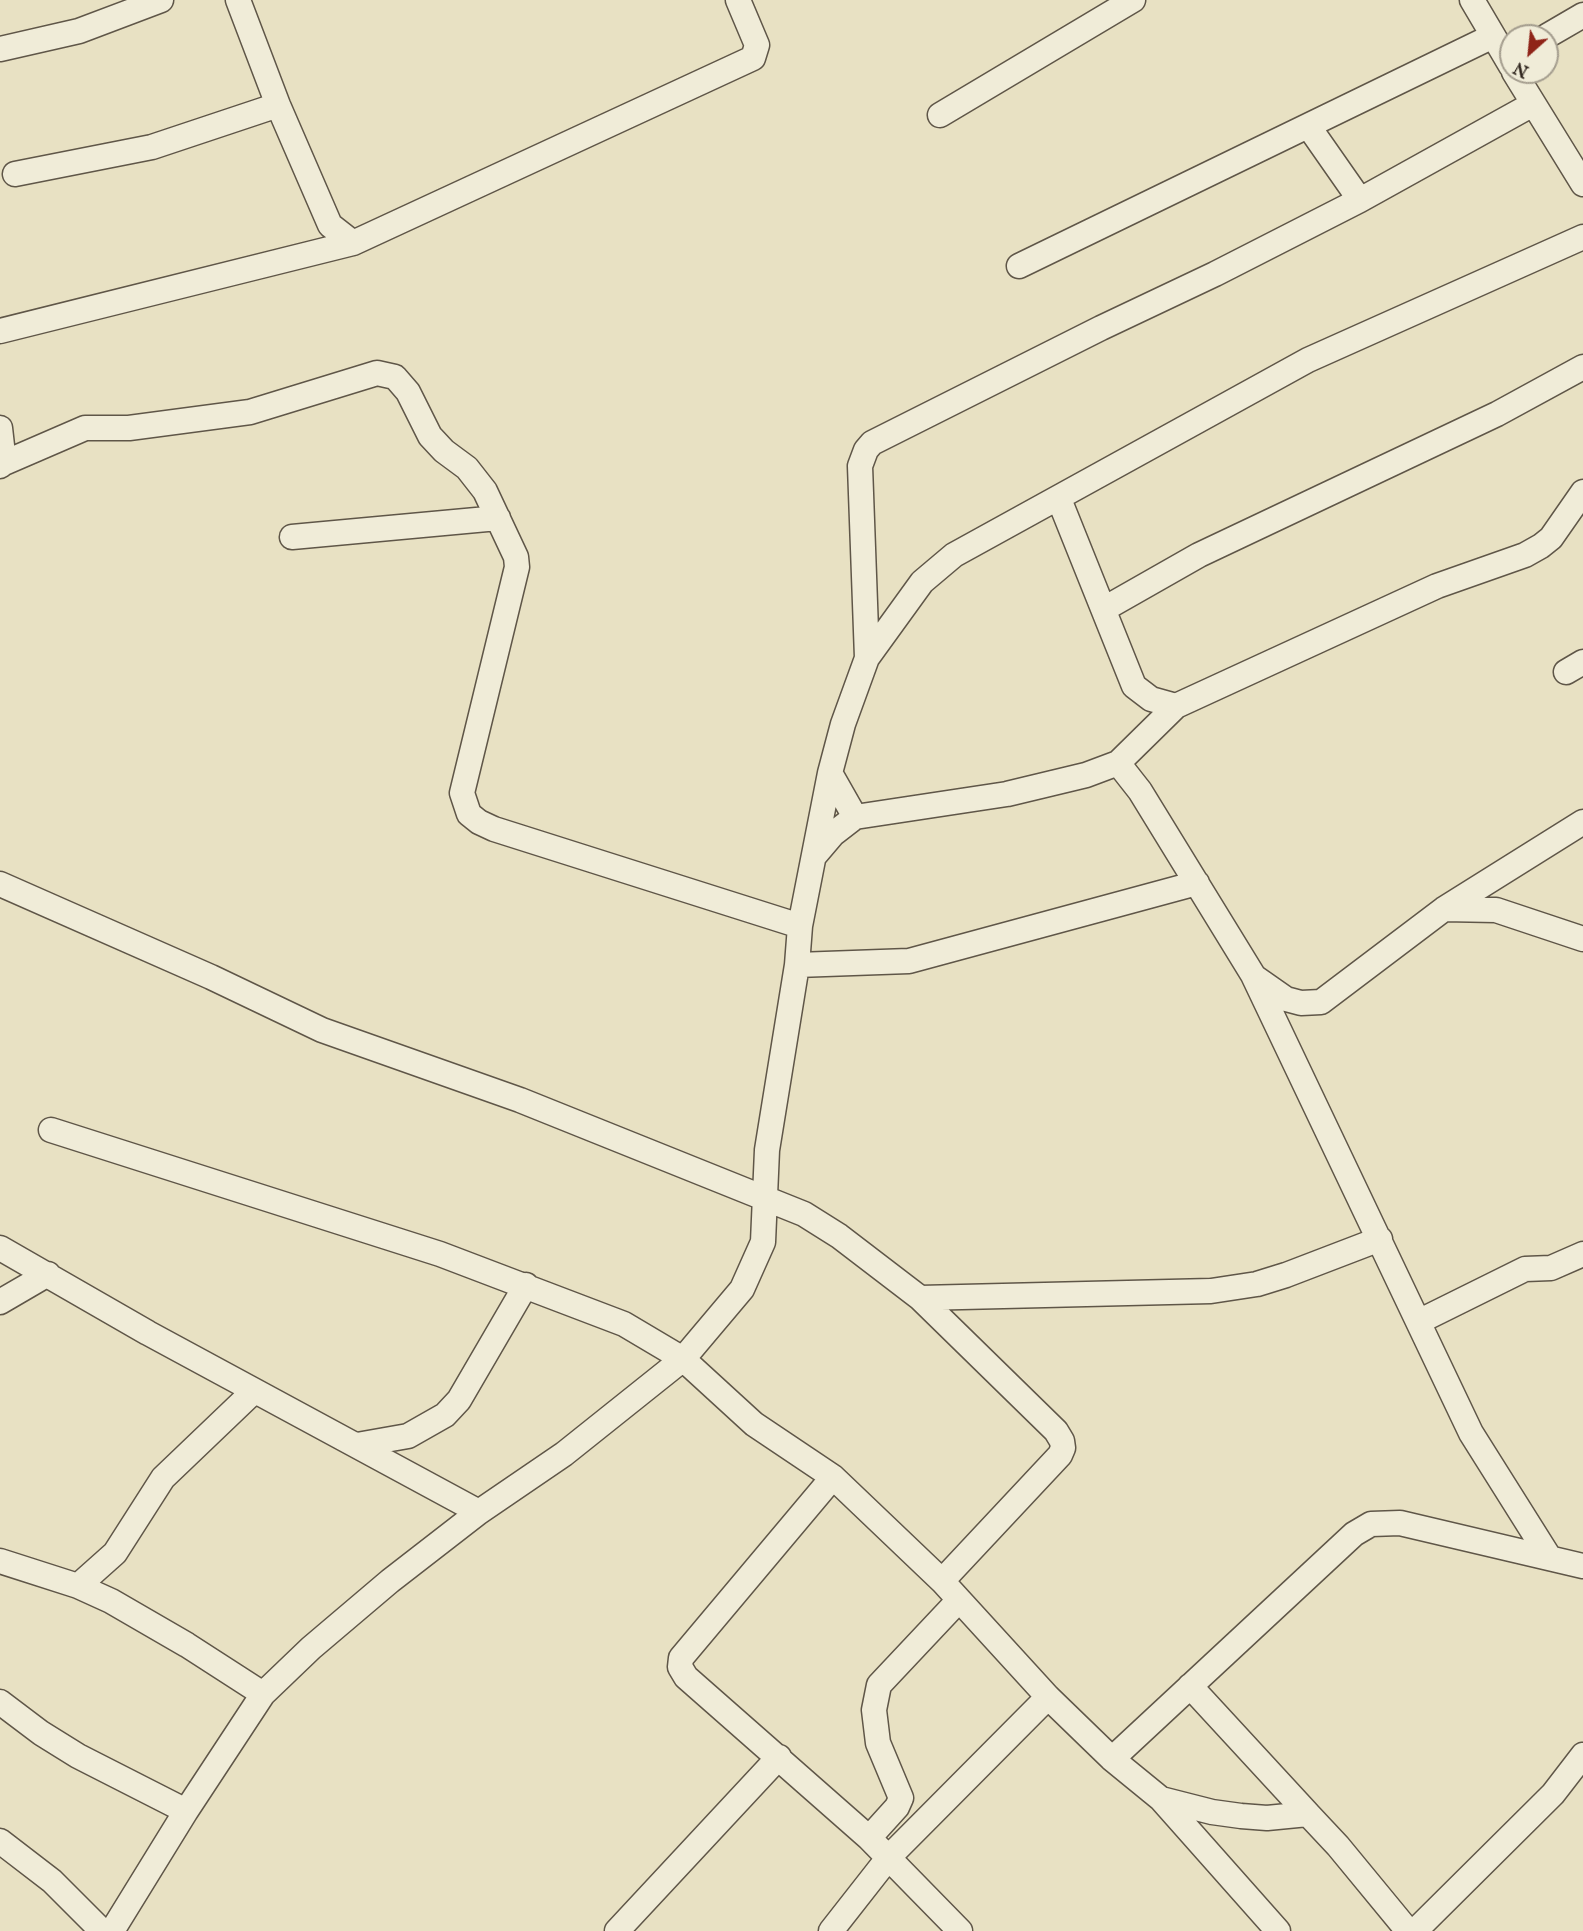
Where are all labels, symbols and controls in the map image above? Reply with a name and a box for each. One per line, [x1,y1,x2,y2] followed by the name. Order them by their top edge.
[1499,24,1559,84] north arrow
[1511,56,1532,80] text: N

